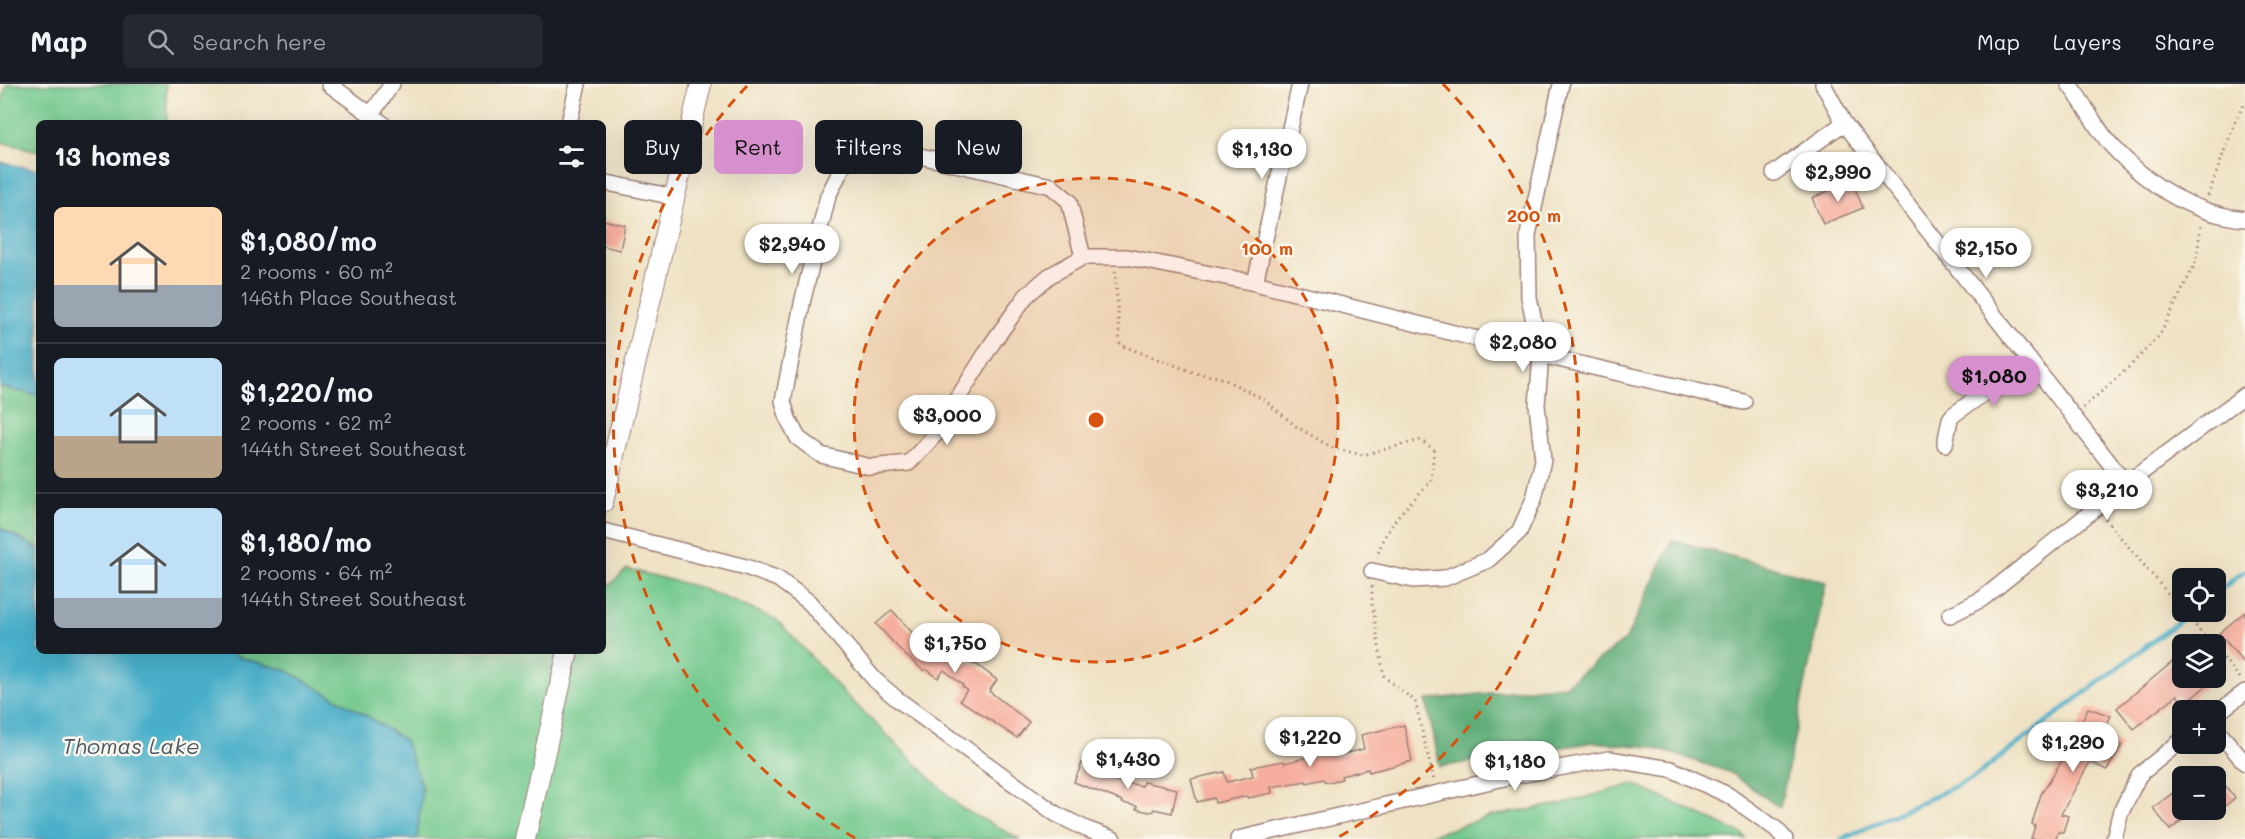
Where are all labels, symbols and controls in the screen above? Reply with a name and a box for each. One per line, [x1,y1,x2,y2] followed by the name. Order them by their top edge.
[123,14,543,68] search box
[30,23,87,59] text: Map
[144,25,177,58] icon: search
[192,27,326,56] text: Search here
[1977,28,2020,55] text: Map
[2053,28,2122,55] text: Layers
[2155,28,2215,55] text: Share
[624,120,702,174] chip: Buy
[714,120,803,174] chip: Rent
[815,120,923,174] chip: Filters
[935,120,1022,174] chip: New
[1213,129,1311,180] pin: $1,130
[1231,135,1293,161] text: $1,130
[54,139,171,173] text: 13 homes
[555,140,588,173] icon: filters
[1789,152,1887,203] pin: $2,990
[1805,158,1871,184] text: $2,990
[1507,203,1561,227] text: 200 m
[240,224,377,258] text: $1,080/mo
[743,224,841,275] pin: $2,940
[1937,228,2035,279] pin: $2,150
[758,230,826,256] text: $2,940
[102,231,174,303] icon: home
[1954,234,2018,260] text: $2,150
[1241,236,1293,260] text: 100 m
[240,258,393,284] text: 2 rooms · 60 m²
[240,284,457,310] text: 146th Place Southeast
[1474,322,1572,373] pin: $2,080
[1489,328,1557,354] text: $2,080
[1945,356,2043,407] pin: $1,080
[1961,362,2027,388] text: $1,080
[240,375,373,409] text: $1,220/mo
[102,382,174,454] icon: home
[898,395,996,446] pin: $3,000
[912,401,982,427] text: $3,000
[240,409,392,435] text: 2 rooms · 62 m²
[1086,410,1106,430] centre of rings
[240,435,466,461] text: 144th Street Southeast
[2058,470,2156,521] pin: $3,210
[2075,476,2139,502] text: $3,210
[240,525,372,559] text: $1,180/mo
[102,532,174,604] icon: home
[240,559,392,585] text: 2 rooms · 64 m²
[2172,568,2226,820] map controls
[2172,568,2226,622] button: locate
[240,585,466,611] text: 144th Street Southeast
[906,623,1004,674] pin: $1,750
[923,629,987,655] text: $1,750
[2172,634,2226,688] button: layers
[2172,700,2226,754] button: +
[1261,717,1359,768] pin: $1,220
[2024,722,2122,773] pin: $1,290
[1279,723,1341,749] text: $1,220
[2041,728,2105,754] text: $1,290
[62,731,200,760] water label: Thomas Lake
[1079,739,1177,790] pin: $1,430
[1466,741,1564,792] pin: $1,180
[1096,745,1160,771] text: $1,430
[1484,747,1546,773] text: $1,180
[2172,766,2226,820] button: −

